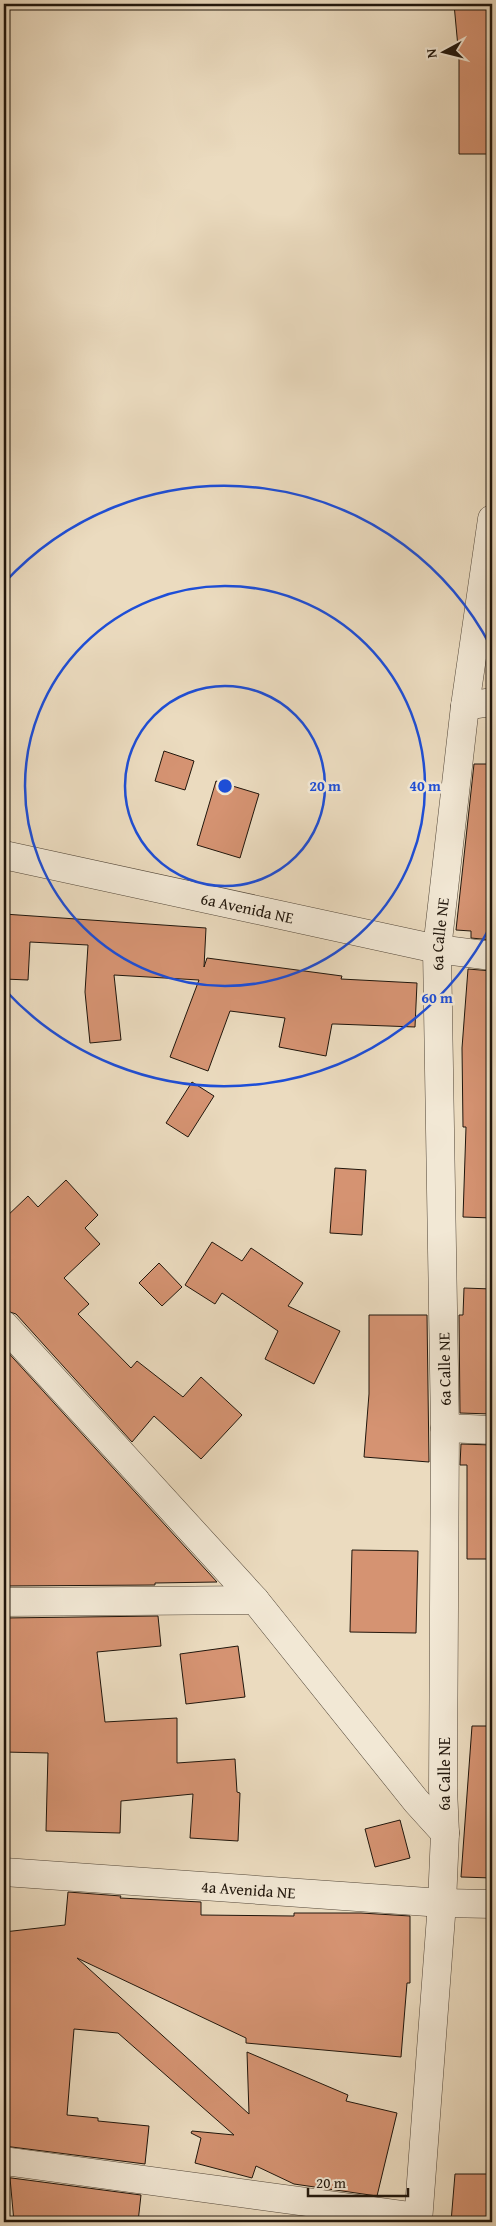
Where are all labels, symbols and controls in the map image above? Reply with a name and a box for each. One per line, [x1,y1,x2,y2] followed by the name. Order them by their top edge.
[418,28,468,78] north arrow
[421,47,442,59] text: N
[309,775,341,796] text: 20 m
[409,775,441,796] text: 40 m
[216,777,234,795] centre of rings
[199,886,296,930] street label: 6a Avenida NE
[425,896,455,971] street label: 6a Calle NE
[421,987,453,1008] text: 60 m
[431,1332,457,1406] street label: 6a Calle NE
[432,1737,456,1811] street label: 6a Calle NE
[200,1874,296,1905] street label: 4a Avenida NE
[308,2166,408,2198] scale bar
[316,2172,347,2193] text: 20 m

